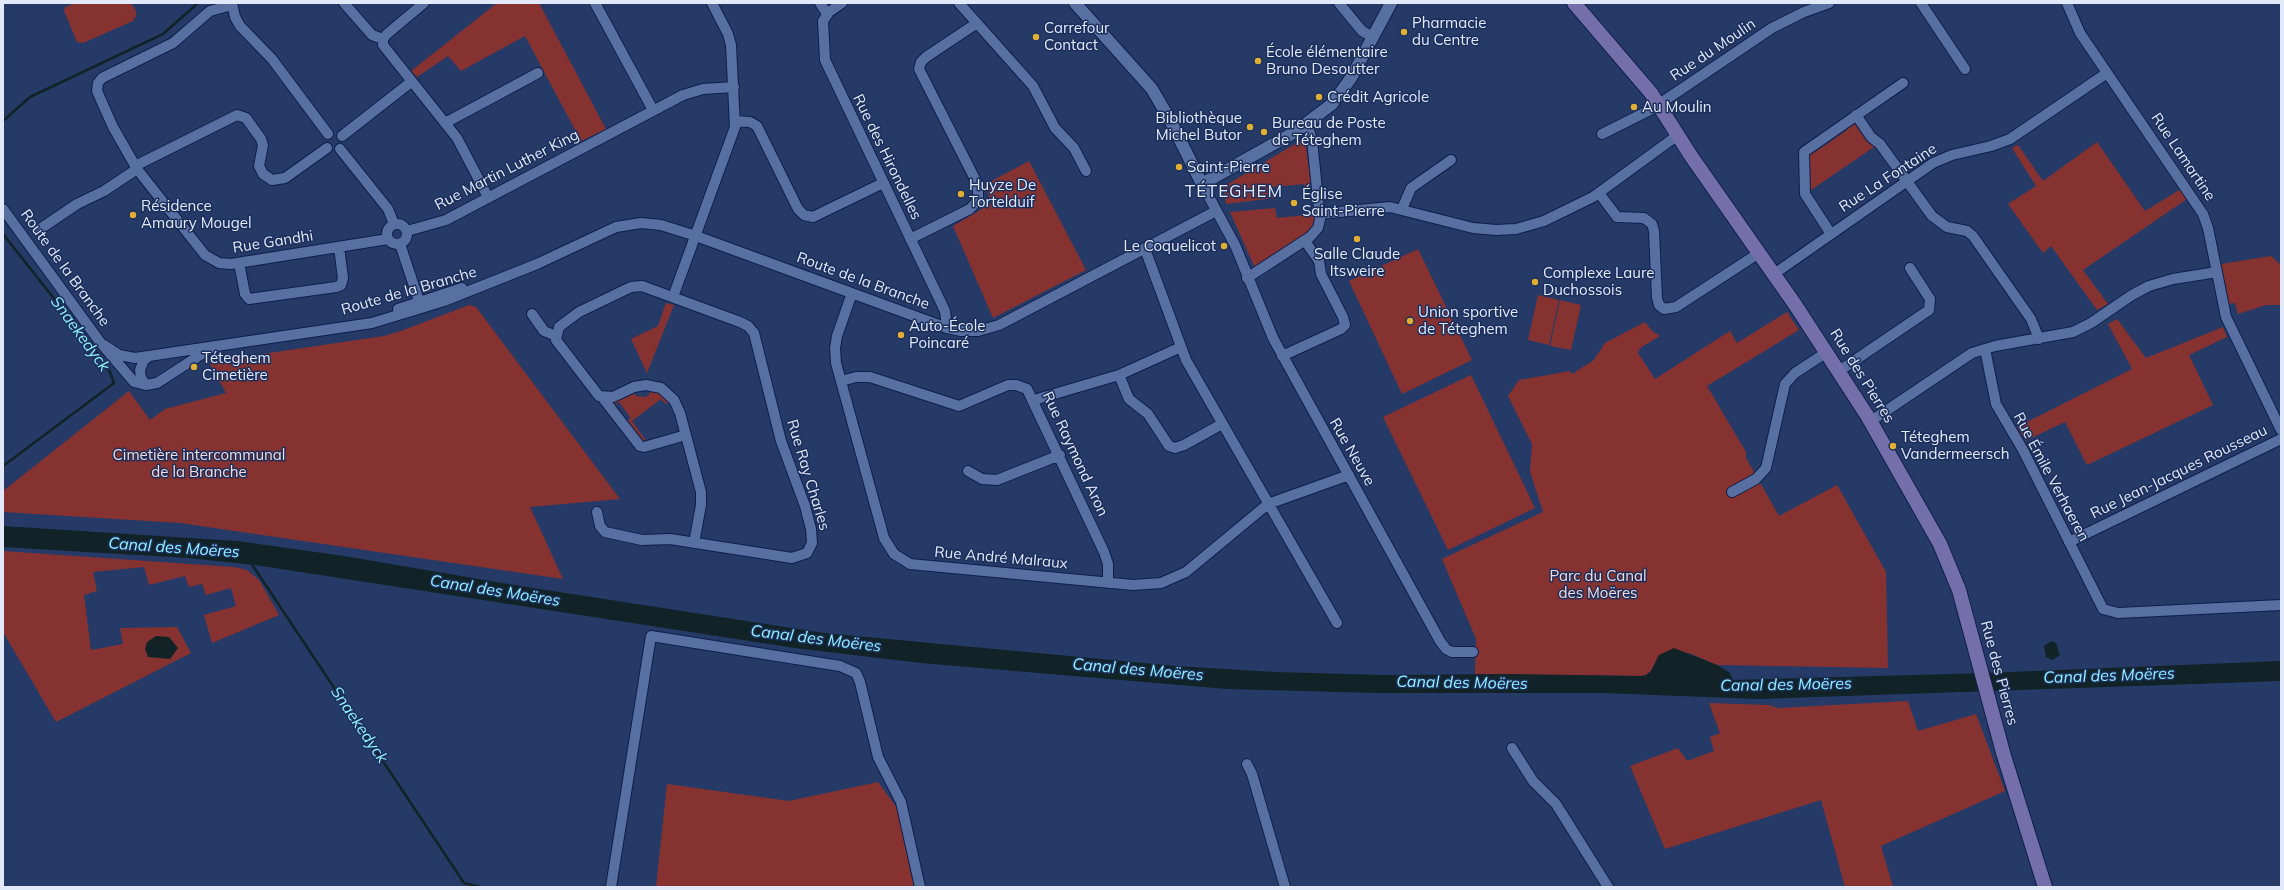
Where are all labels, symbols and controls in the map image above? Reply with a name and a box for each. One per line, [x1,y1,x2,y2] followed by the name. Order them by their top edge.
[1412,14,1486,49] place label: Pharmacie du Centre
[1667,15,1759,85] street label: Rue du Moulin
[1044,19,1109,54] place label: Carrefour Contact
[1399,27,1409,37] marker: Pharmacie du Centre
[1031,32,1041,42] marker: Carrefour Contact
[1266,43,1388,78] place label: École élémentaire Bruno Desoutter
[1253,56,1263,66] marker: École élémentaire Bruno Desoutter
[1327,88,1429,106] place label: Crédit Agricole
[849,91,925,223] street label: Rue des Hirondelles
[1314,92,1324,102] marker: Crédit Agricole
[1642,98,1712,116] place label: Au Moulin
[1629,102,1639,112] marker: Au Moulin
[1156,109,1242,144] place label: Bibliothèque Michel Butor
[2147,110,2219,204] street label: Rue Lamartine
[1272,114,1386,149] place label: Bureau de Poste de Téteghem
[1245,122,1255,132] marker: Bibliothèque Michel Butor
[432,126,582,214] street label: Rue Martin Luther King
[1259,127,1269,137] marker: Bureau de Poste de Téteghem
[1836,140,1940,216] street label: Rue La Fontaine
[1187,158,1270,176] place label: Saint-Pierre
[1174,162,1184,172] marker: Saint-Pierre
[969,176,1036,211] place label: Huyze De Tortelduif
[1185,182,1283,202] district label: TÉTEGHEM
[1302,185,1385,220] place label: Église Saint-Pierre
[956,189,966,199] marker: Huyze De Tortelduif
[141,197,251,232] place label: Résidence Amaury Mougel
[1289,198,1299,208] marker: Église Saint-Pierre
[17,206,113,330] street label: Route de la Branche
[128,210,138,220] marker: Résidence Amaury Mougel
[231,227,315,257] street label: Rue Gandhi
[1352,234,1362,244] marker: Salle Claude Itsweire
[1124,237,1216,255] place label: Le Coquelicot
[1219,241,1229,251] marker: Le Coquelicot
[1314,245,1400,280] place label: Salle Claude Itsweire
[794,249,932,313] street label: Route de la Branche
[339,263,479,319] street label: Route de la Branche
[1543,264,1654,299] place label: Complexe Laure Duchossois
[1530,277,1540,287] marker: Complexe Laure Duchossois
[46,293,114,375] water label: Snaekedyck
[1418,303,1518,338] place label: Union sportive de Téteghem
[1405,316,1415,326] marker: Union sportive de Téteghem
[909,317,985,352] place label: Auto-École Poincaré
[1826,326,1898,426] street label: Rue des Pierres
[896,330,906,340] marker: Auto-École Poincaré
[202,349,271,384] place label: Téteghem Cimetière
[189,362,199,372] marker: Téteghem Cimetière
[1038,389,1112,519] street label: Rue Raymond Aron
[2009,409,2093,545] street label: Rue Émile Verhaeren
[1325,415,1379,489] street label: Rue Neuve
[783,417,833,533] street label: Rue Ray Charles
[2088,421,2270,523] street label: Rue Jean-Jacques Rousseau
[1901,428,2010,463] place label: Téteghem Vandermeersch
[1888,441,1898,451] marker: Téteghem Vandermeersch
[113,446,285,481] park label: Cimetière intercommunal de la Branche
[108,534,240,562] water label: Canal des Moëres
[934,543,1068,573] street label: Rue André Malraux
[1549,567,1647,602] park label: Parc du Canal des Moëres
[429,571,561,611] water label: Canal des Moëres
[1976,619,2022,727] street label: Rue des Pierres
[750,621,882,657] water label: Canal des Moëres
[1072,655,1204,685] water label: Canal des Moëres
[2043,664,2175,688] water label: Canal des Moëres
[1396,672,1528,694] water label: Canal des Moëres
[1720,674,1852,696] water label: Canal des Moëres
[326,683,392,767] water label: Snaekedyck

